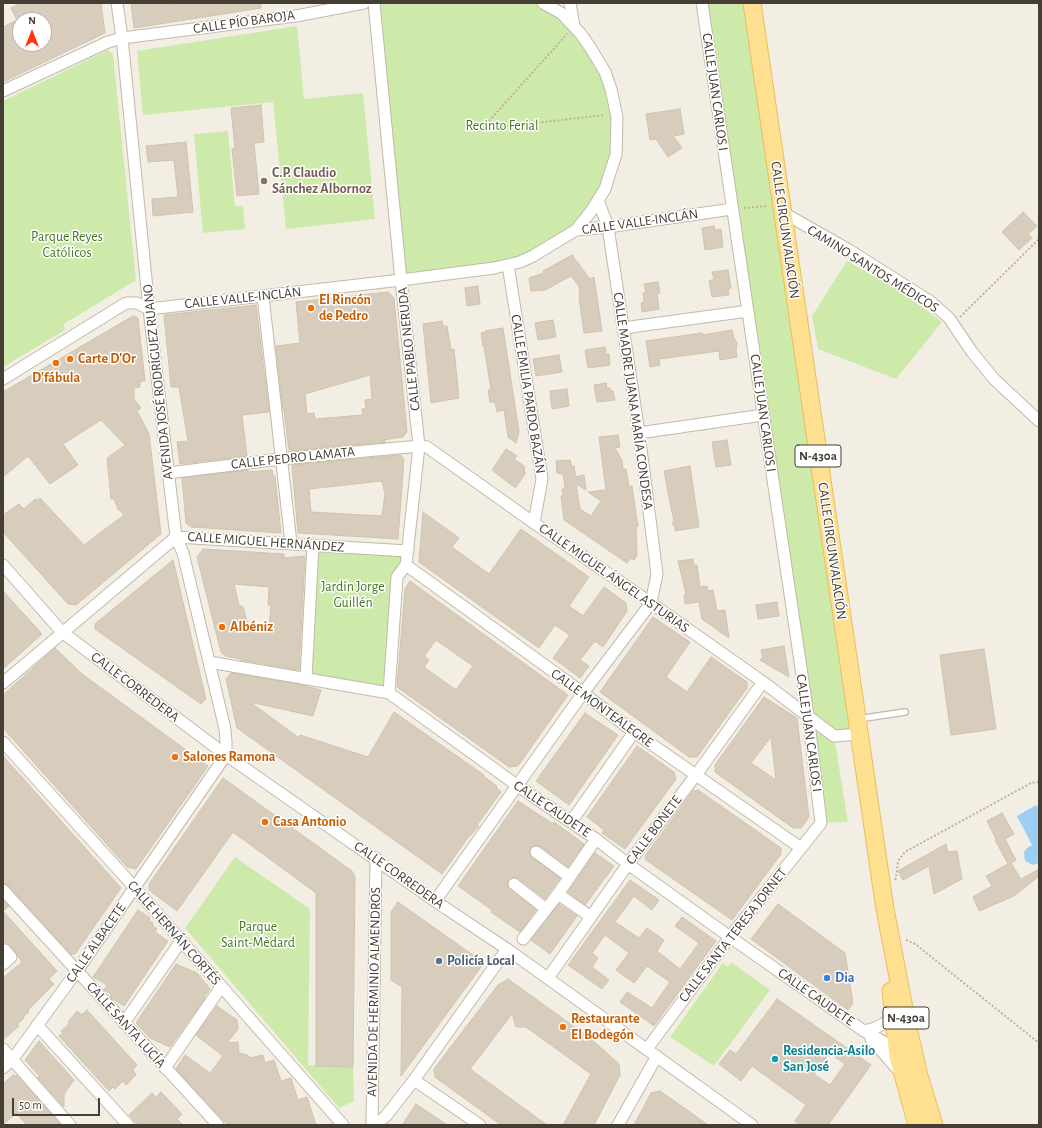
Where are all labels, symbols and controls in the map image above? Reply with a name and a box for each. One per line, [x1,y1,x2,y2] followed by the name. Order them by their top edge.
[192,7,296,37] street label: CALLE PÍO BAROJA
[12,12,52,52] north arrow
[28,15,36,26] text: N
[698,32,732,152] street label: CALLE JUAN CARLOS I
[465,118,539,134] park label: Recinto Ferial
[767,160,803,300] street label: CALLE CIRCUNVALACIÓN
[272,165,372,198] place label: C.P. Claudio Sánchez Albornoz
[259,176,269,186] marker: C.P. Claudio Sánchez Albornoz
[581,206,699,238] street label: CALLE VALLE-INCLÁN
[804,222,942,316] street label: CAMINO SANTOS MÉDICOS
[31,229,103,262] park label: Parque Reyes Católicos
[139,283,177,481] street label: AVENIDA JOSÉ RODRÍGUEZ RUANO
[184,284,302,312] street label: CALLE VALLE-INCLÁN
[394,286,424,412] street label: CALLE PABLO NERUDA
[609,291,657,511] street label: CALLE MADRE JUANA MARÍA CONDESA
[319,292,371,324] place label: El Rincón de Pedro
[306,303,316,313] marker: El Rincón de Pedro
[507,313,549,475] street label: CALLE EMILIA PARDO BAZÁN
[78,351,136,367] place label: Carte D'Or
[746,353,780,473] street label: CALLE JUAN CARLOS I
[65,354,75,364] marker: Carte D'Or
[51,358,61,368] marker: D'fábula
[32,370,80,386] place label: D'fábula
[230,443,356,473] street label: CALLE PEDRO LAMATA
[795,445,841,467] road number: N-430a
[814,481,850,621] street label: CALLE CIRCUNVALACIÓN
[536,520,692,636] street label: CALLE MIGUEL ÁNGEL ASTURIAS
[187,528,345,556] street label: CALLE MIGUEL HERNÁNDEZ
[321,579,385,612] park label: Jardín Jorge Guillén
[230,619,273,635] place label: Albéniz
[217,622,227,632] marker: Albéniz
[88,648,182,726] street label: CALLE CORREDERA
[548,665,656,751] street label: CALLE MONTEALEGRE
[792,673,826,793] street label: CALLE JUAN CARLOS I
[183,749,276,765] place label: Salones Ramona
[170,752,180,762] marker: Salones Ramona
[510,777,594,841] street label: CALLE CAUDETE
[622,792,686,868] street label: CALLE BONETE
[273,814,346,830] place label: Casa Antonio
[260,817,270,827] marker: Casa Antonio
[351,838,447,912] street label: CALLE CORREDERA
[675,865,791,1005] street label: CALLE SANTA TERESA JORNET
[124,877,224,989] street label: CALLE HERNÁN CORTÉS
[364,887,384,1097] street label: AVENIDA DE HERMINIO ALMENDROS
[62,900,130,986] street label: CALLE ALBACETE
[221,919,295,952] park label: Parque Saint-Mèdard
[447,953,515,969] place label: Policía Local
[434,956,444,966] marker: Policía Local
[775,964,857,1030] street label: CALLE CAUDETE
[835,970,855,986] place label: Dia
[822,973,832,983] marker: Dia
[83,978,169,1072] street label: CALLE SANTA LUCÍA
[883,1007,929,1029] road number: N-430a
[571,1011,640,1044] place label: Restaurante El Bodegón
[558,1022,568,1032] marker: Restaurante El Bodegón
[783,1043,875,1076] place label: Residencia-Asilo San José
[770,1054,780,1064] marker: Residencia-Asilo San José
[14,1090,102,1116] scale bar
[19,1099,42,1111] text: 50 m

